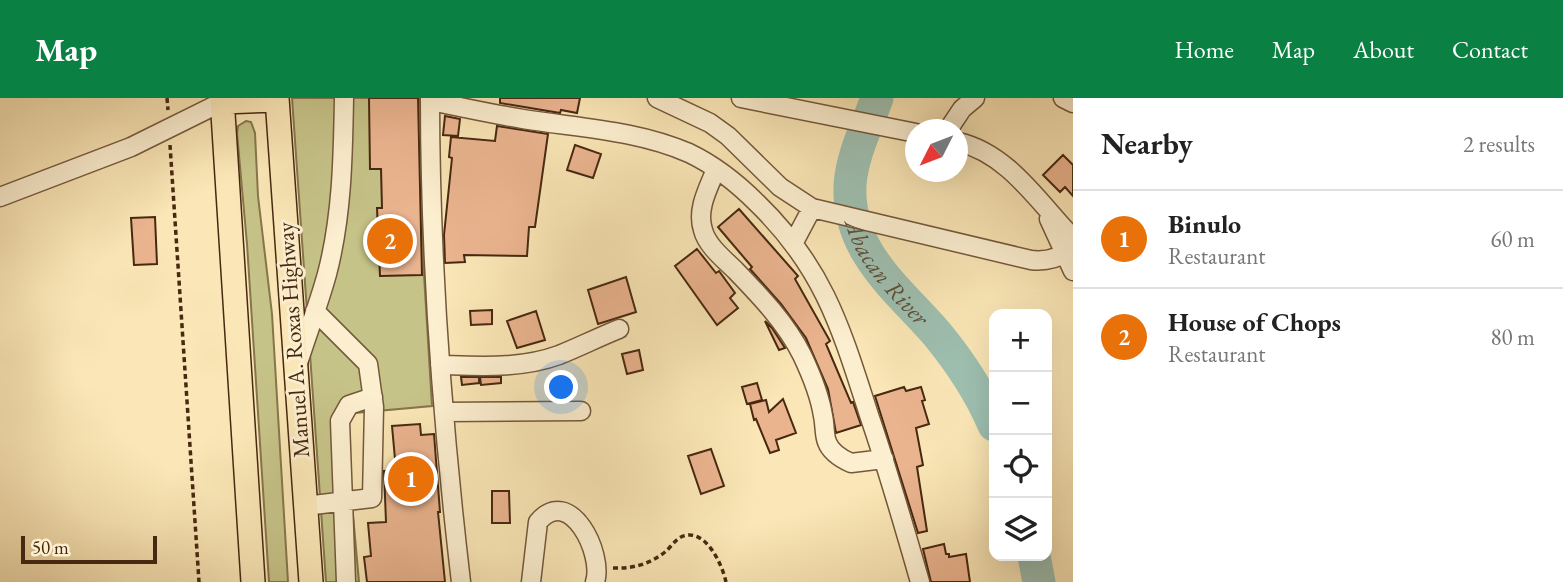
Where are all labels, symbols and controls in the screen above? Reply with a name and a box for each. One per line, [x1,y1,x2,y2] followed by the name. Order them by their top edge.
[35,28,97,71] text: Map
[1174,34,1234,65] text: Home
[1272,34,1315,65] text: Map
[1353,34,1414,65] text: About
[1452,34,1528,65] text: Contact
[905,119,968,182] north arrow
[1101,124,1193,163] text: Nearby
[1463,129,1535,159] text: 2 results
[1168,207,1241,241] text: Binulo
[838,213,938,333] water label: Abacan River
[367,215,413,267] pin: 2
[270,220,316,459] street label: Manuel A. Roxas Highway
[1118,224,1130,254] text: 1
[1490,224,1535,254] text: 60 m
[1168,241,1266,271] text: Restaurant
[1168,305,1341,339] text: House of Chops
[989,309,1052,561] map controls
[989,309,1052,372] button: +
[1118,322,1130,352] text: 2
[1490,322,1535,352] text: 80 m
[1168,339,1266,369] text: Restaurant
[544,370,578,404] your location
[989,372,1052,435] button: −
[989,435,1052,498] button: locate
[388,453,434,505] pin: 1
[989,498,1052,561] button: layers
[21,533,158,565] scale bar
[32,535,69,560] text: 50 m

